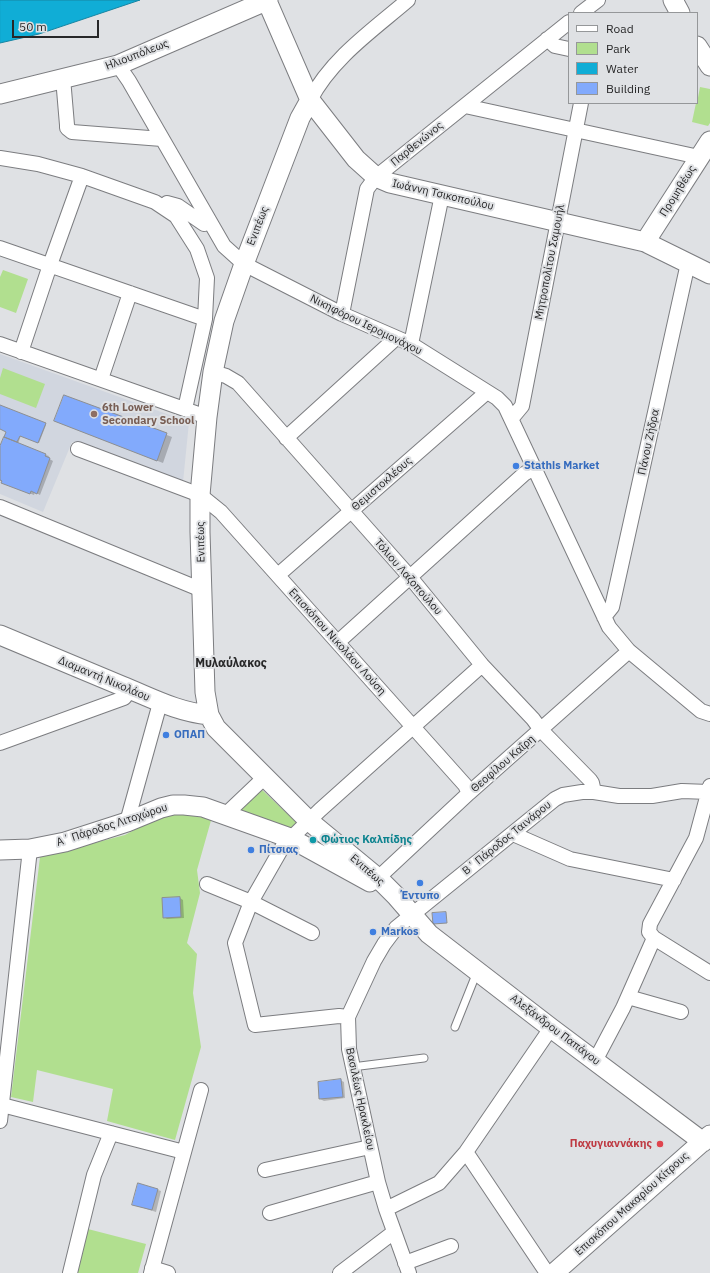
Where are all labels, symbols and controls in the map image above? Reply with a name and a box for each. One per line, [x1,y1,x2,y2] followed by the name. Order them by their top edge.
[14,12,101,38] scale bar
[568,12,698,104] legend
[19,19,47,34] text: 50 m
[606,21,634,36] text: Road
[104,37,170,73] street label: Ηλιουπόλεως
[606,41,630,56] text: Park
[606,61,638,76] text: Water
[606,81,650,96] text: Building
[388,119,446,169] street label: Παρθενώνος
[657,163,699,219] street label: Προμηθέως
[391,177,495,213] street label: Ιωάννη Τσικοπούλου
[532,203,568,321] street label: Μητροπολίτου Σαμουήλ
[244,204,272,248] street label: Ενιπέως
[308,292,424,358] street label: Νικηφόρου Ιερομονάχου
[102,401,194,427] place label: 6th Lower Secondary School
[636,408,662,476] street label: Πάνου Ζήδρα
[89,409,99,419] marker: 6th Lower Secondary School
[349,454,415,514] street label: Θεμιστοκλέους
[524,459,599,473] place label: Stathis Market
[511,461,521,471] marker: Stathis Market
[194,521,208,563] street label: Ενιπέως
[371,536,445,618] street label: Τόλιου Λαζοπούλου
[286,586,388,698] street label: Επισκόπου Νικολάου Λούση
[56,654,152,704] street label: Διαμαντή Νικολάου
[195,657,267,671] district label: Μυλαύλακος
[174,728,205,742] place label: ΟΠΑΠ
[161,730,171,740] marker: ΟΠΑΠ
[468,733,538,795] street label: Θεοφίλου Καΐρη
[460,798,554,878] street label: Β΄ Πάροδος Ταινάρου
[55,801,169,849] street label: Α΄ Πάροδος Λιτοχώρου
[321,833,412,847] place label: Φώτιος Καλπίδης
[308,835,318,845] marker: Φώτιος Καλπίδης
[259,843,298,857] place label: Πίτσιας
[246,845,256,855] marker: Πίτσιας
[347,852,387,888] street label: Ενιπέως
[415,878,425,888] marker: Έντυπο
[401,889,439,903] place label: Έντυπο
[381,925,419,939] place label: Markos
[368,927,378,937] marker: Markos
[507,992,603,1068] street label: Αλεξάνδρου Παπάγου
[343,1046,377,1152] street label: Βασιλέως Ηρακλείου
[570,1137,652,1151] place label: Παχυγιαννάκης
[655,1139,665,1149] marker: Παχυγιαννάκης
[572,1149,692,1259] street label: Επισκόπου Μακαρίου Κίτρους

